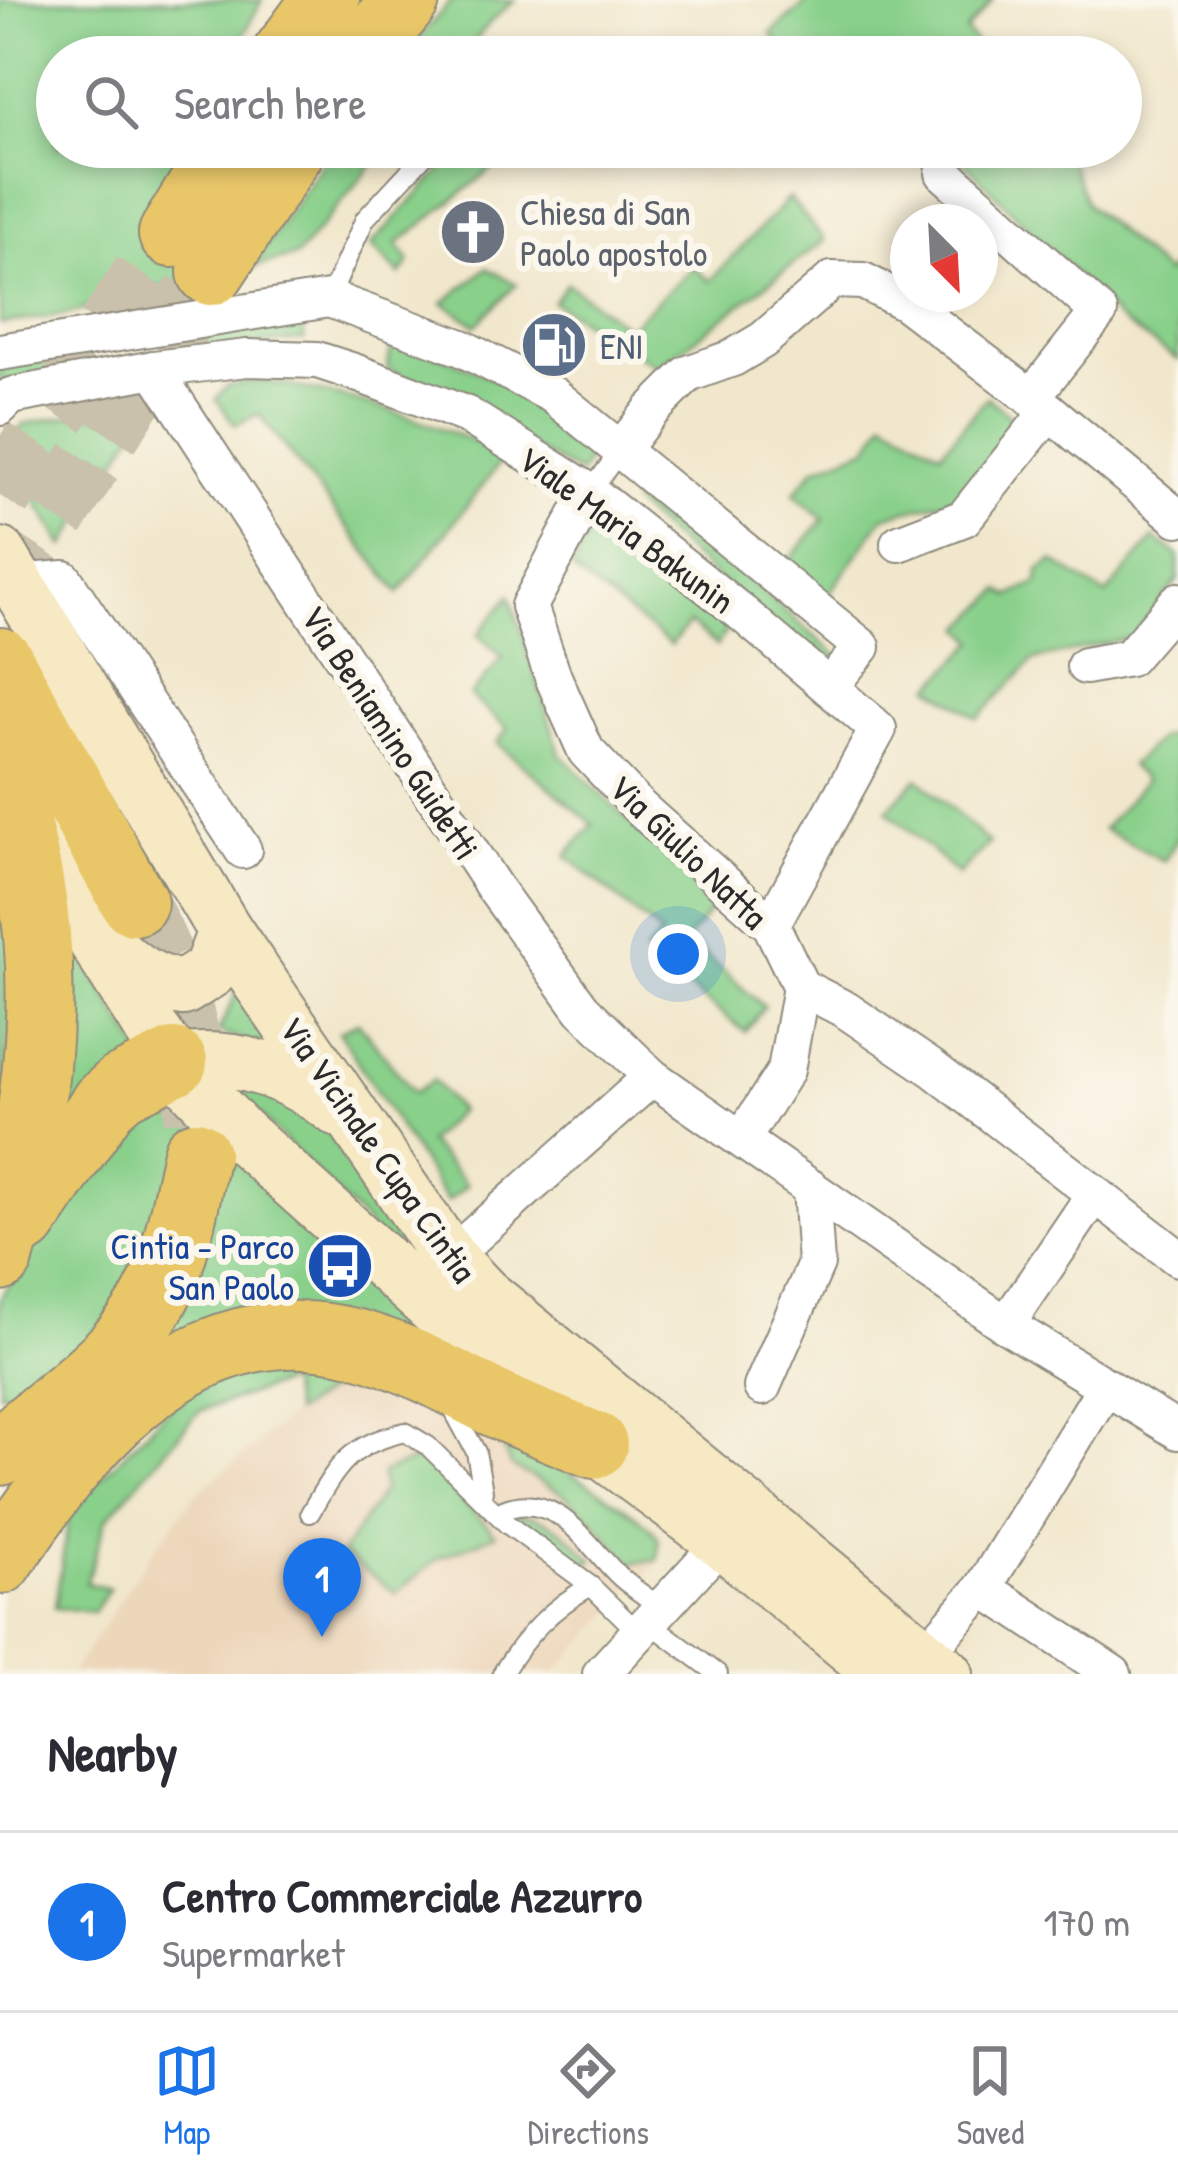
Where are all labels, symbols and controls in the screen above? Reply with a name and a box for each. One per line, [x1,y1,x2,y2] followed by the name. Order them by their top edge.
[36,36,1142,168] search box
[78,69,144,135] icon: search
[174,72,366,133] text: Search here
[520,187,707,277] place label: Chiesa di San Paolo apostolo
[438,197,508,267] church icon: Chiesa di San Paolo apostolo
[890,204,998,312] north arrow
[519,310,589,380] fuel station icon: ENI
[600,321,644,370] place label: ENI
[509,434,745,624] street label: Viale Maria Bakunin
[290,595,492,869] street label: Via Beniamino Guidetti
[599,763,779,939] street label: Via Giulio Natta
[648,924,708,984] your location
[269,1006,489,1292] street label: Via Vicinale Cupa Cintia
[111,1221,294,1311] place label: Cintia - Parco San Paolo
[305,1231,375,1301] bus stop icon: Cintia - Parco San Paolo
[283,1538,361,1637] pin: 1
[48,1718,178,1787] text: Nearby
[162,1865,642,1926] text: Centro Commerciale Azzurro
[80,1895,94,1948] text: 1
[1044,1895,1130,1948] text: 170 m
[162,1926,345,1979] text: Supermarket
[154,2038,220,2154] tab: Map
[528,2038,649,2154] tab: Directions
[957,2038,1024,2154] tab: Saved

